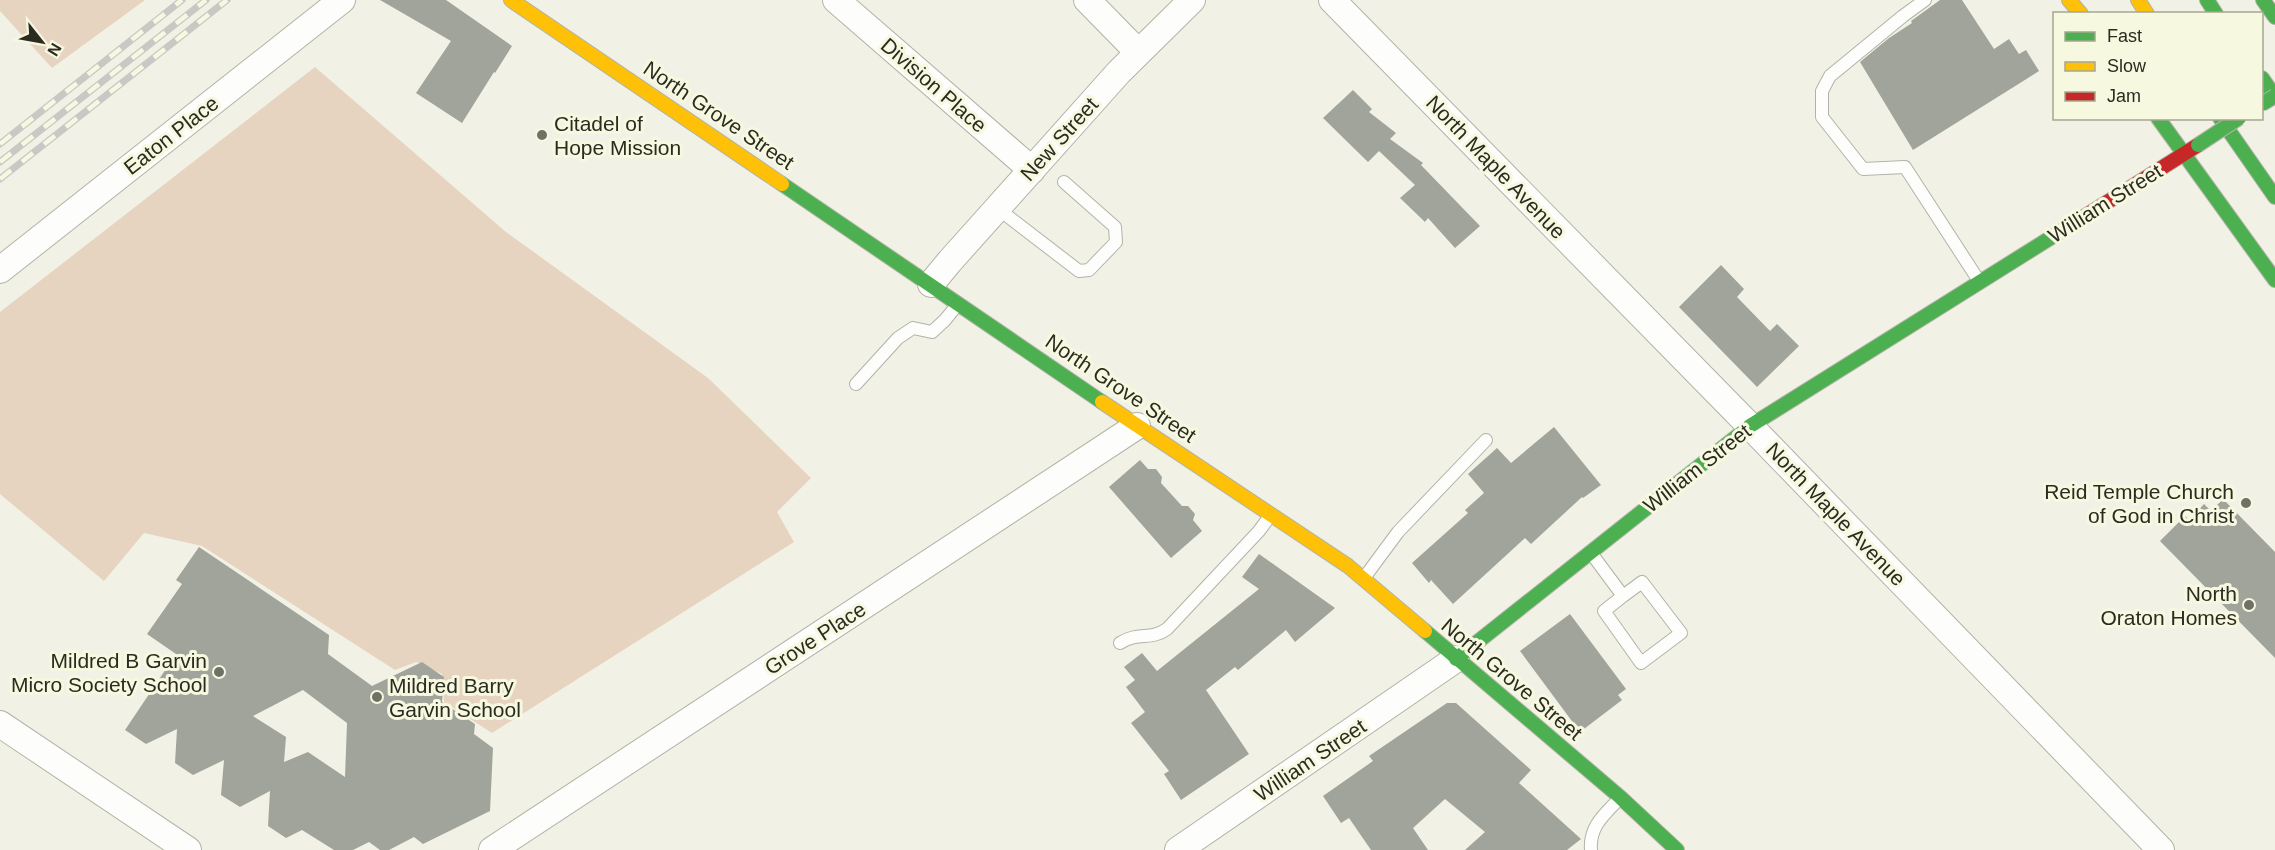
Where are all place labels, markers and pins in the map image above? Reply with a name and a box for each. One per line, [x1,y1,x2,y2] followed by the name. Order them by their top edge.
[554,112,681,159] place label: Citadel of Hope Mission
[535,128,549,142] marker: Citadel of Hope Mission
[2044,480,2234,527] place label: Reid Temple Church of God in Christ
[2239,496,2253,510] marker: Reid Temple Church of God in Christ
[2100,582,2237,629] place label: North Oraton Homes
[2242,598,2256,612] marker: North Oraton Homes
[11,649,207,696] place label: Mildred B Garvin Micro Society School
[212,665,226,679] marker: Mildred B Garvin Micro Society School
[389,674,521,721] place label: Mildred Barry Garvin School
[370,690,384,704] marker: Mildred Barry Garvin School

